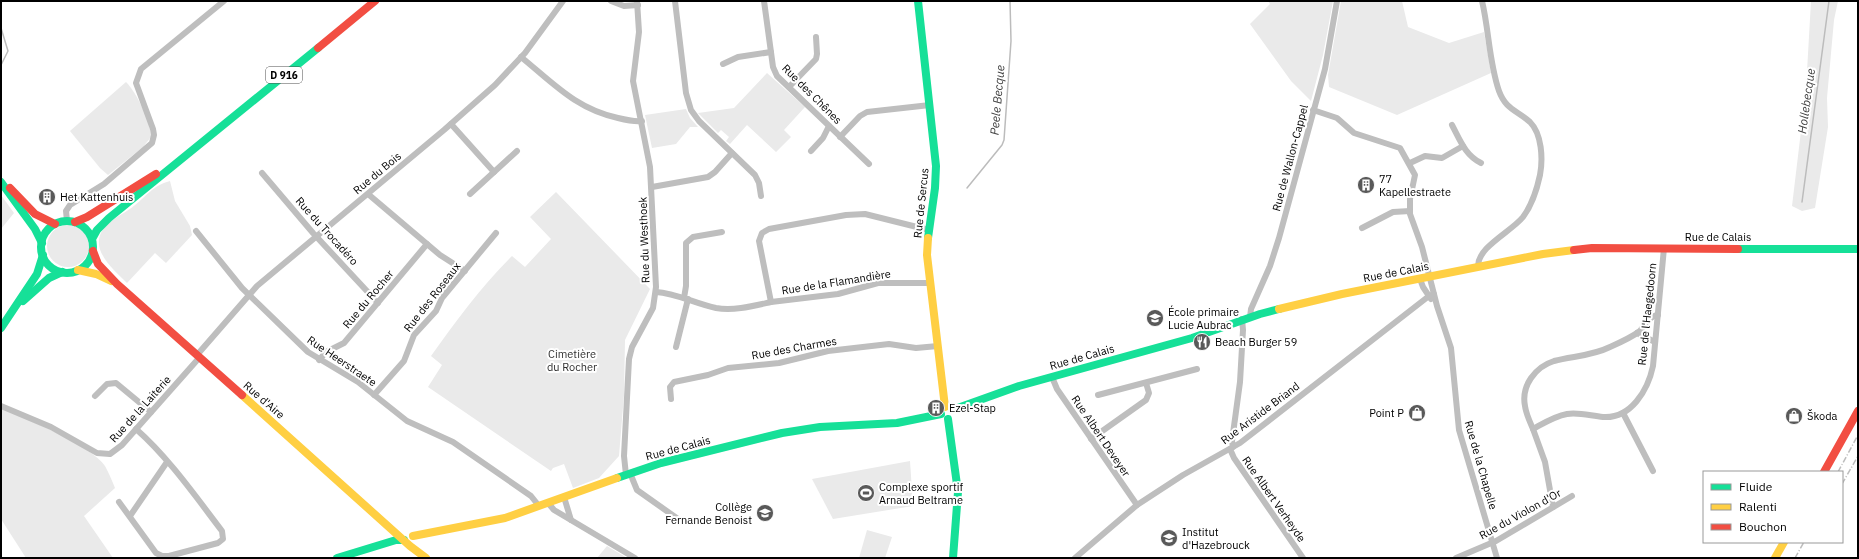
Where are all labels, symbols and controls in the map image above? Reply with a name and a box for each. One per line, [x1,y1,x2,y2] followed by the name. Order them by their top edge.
[779,61,845,127] street label: Rue des Chênes
[986,64,1008,136] water label: Peele Becque
[266,67,302,83] road number: D 916
[1794,67,1818,135] water label: Hollebecque
[1269,103,1311,213] street label: Rue de Wallon-Cappel
[350,149,404,197] street label: Rue du Bois
[910,167,932,239] street label: Rue de Sercus
[1379,172,1451,199] place label: 77 Kapellestraete
[1356,175,1376,195] building icon: 77 Kapellestraete
[37,187,57,207] building icon: Het Kattenhuis
[60,190,133,204] place label: Het Kattenhuis
[293,194,361,268] street label: Rue du Trocadéro
[635,196,653,283] street label: Rue du Westhoek
[1685,230,1751,244] street label: Rue de Calais
[400,259,464,335] street label: Rue des Roseaux
[1362,259,1430,285] street label: Rue de Calais
[1635,262,1659,366] street label: Rue de l'Haegedoorn
[780,266,892,298] street label: Rue de la Flamandière
[339,267,397,331] street label: Rue du Rocher
[1168,305,1239,332] place label: École primaire Lucie Aubrac
[1145,308,1165,328] school or university icon: École primaire Lucie Aubrac
[1192,332,1212,352] restaurant icon: Beach Burger 59
[305,333,379,389] street label: Rue Heerstraete
[750,334,838,362] street label: Rue des Charmes
[1215,335,1297,349] place label: Beach Burger 59
[1048,341,1116,373] street label: Rue de Calais
[547,347,597,374] park label: Cimetière du Rocher
[106,373,174,445] street label: Rue de la Laiterie
[240,378,288,422] street label: Rue d'Aire
[1218,379,1302,447] street label: Rue Aristide Briand
[1069,393,1133,479] street label: Rue Albert Deveyer
[926,398,946,418] building icon: Ezel-Stap
[949,401,996,415] place label: Ezel-Stap
[1407,403,1427,423] shop icon: Point P
[1369,406,1404,420] place label: Point P
[1784,406,1804,426] shop icon: Škoda
[1807,409,1838,423] place label: Škoda
[1462,419,1500,511] street label: Rue de la Chapelle
[644,433,712,463] street label: Rue de Calais
[1239,453,1309,545] street label: Rue Albert Verheyde
[1703,471,1843,543] legend
[1739,479,1773,494] text: Fluide
[879,480,964,507] place label: Complexe sportif Arnaud Beltrame
[856,483,876,503] sports icon: Complexe sportif Arnaud Beltrame
[1477,486,1563,542] street label: Rue du Violon d'Or
[1739,499,1777,514] text: Ralenti
[665,500,752,527] place label: Collège Fernande Benoist
[755,503,775,523] school or university icon: Collège Fernande Benoist
[1739,519,1787,534] text: Bouchon
[1182,525,1250,552] place label: Institut d'Hazebrouck
[1159,528,1179,548] school or university icon: Institut d'Hazebrouck

